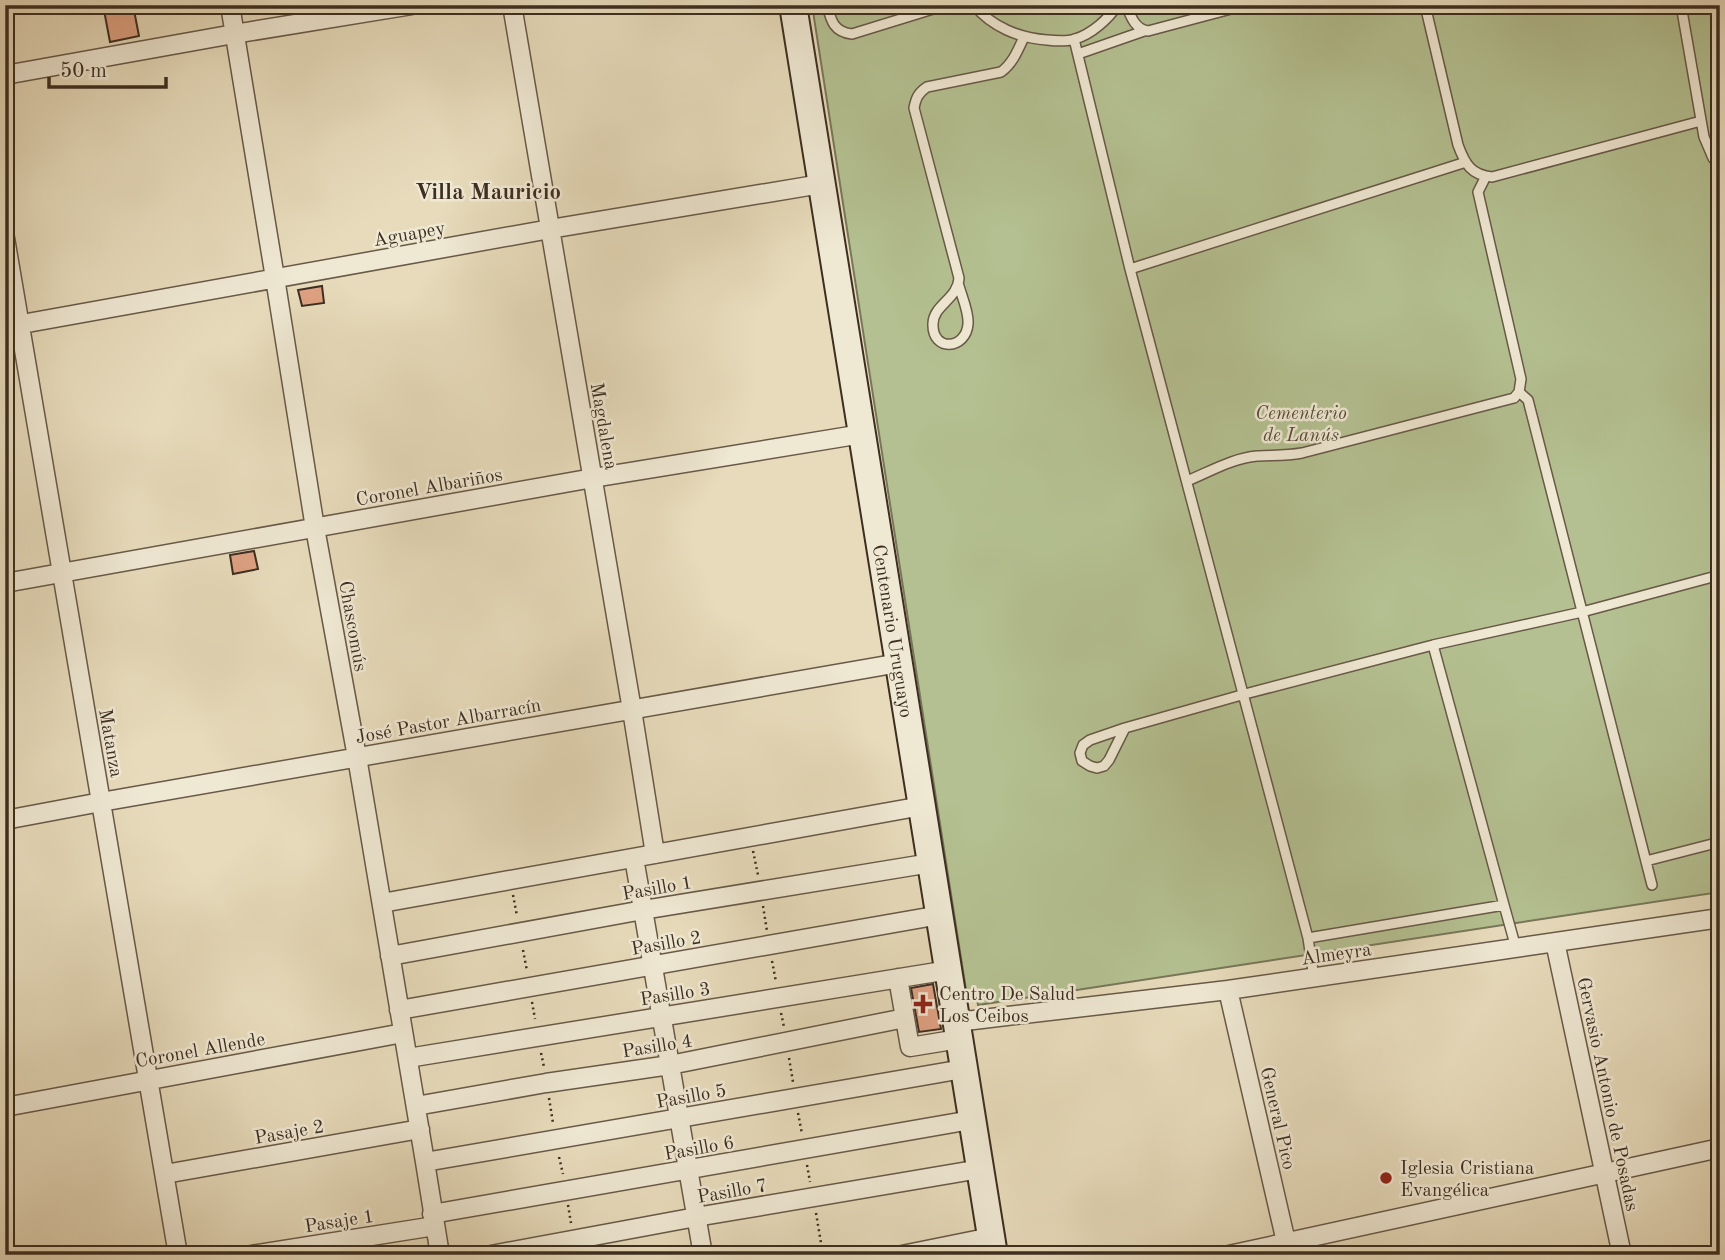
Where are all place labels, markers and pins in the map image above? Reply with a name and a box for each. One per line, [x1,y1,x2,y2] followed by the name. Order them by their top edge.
[939,986,1075,1027] place label: Centro De Salud Los Ceibos
[913,994,933,1014] marker: Centro De Salud Los Ceibos
[1400,1160,1535,1201] place label: Iglesia Cristiana Evangélica
[1378,1170,1394,1186] marker: Iglesia Cristiana Evangélica

